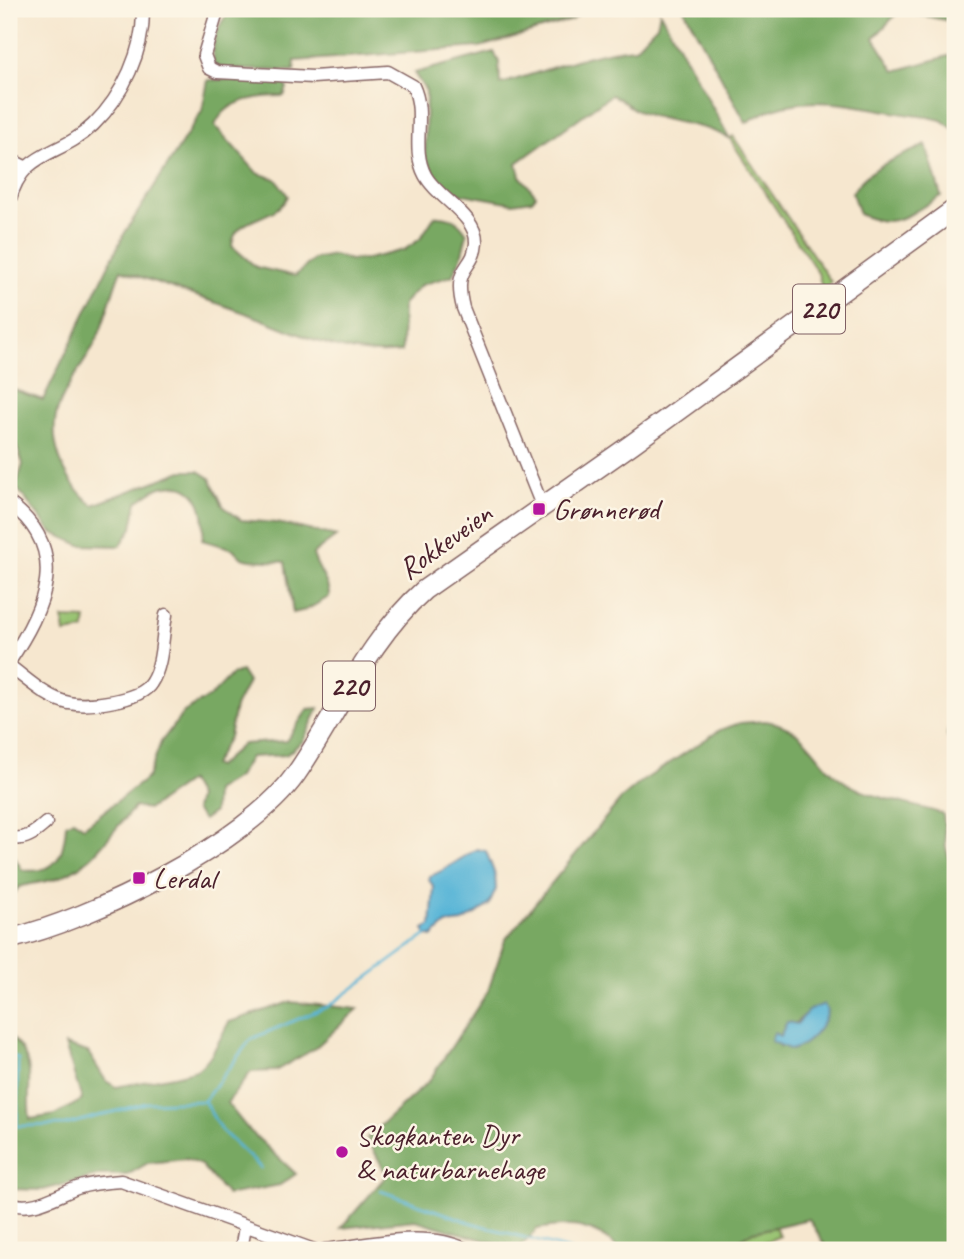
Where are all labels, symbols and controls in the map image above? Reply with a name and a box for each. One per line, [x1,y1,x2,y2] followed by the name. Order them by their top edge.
[793,284,845,334] road number: 220
[553,490,663,528] place label: Grønnerød
[391,493,500,588] street label: Rokkeveien
[531,501,547,517] marker: Grønnerød
[323,662,375,710] road number: 220
[153,859,220,897] place label: Lerdal
[131,870,147,886] marker: Lerdal
[356,1116,547,1188] place label: Skogkanten Dyr & naturbarnehage
[334,1144,350,1160] marker: Skogkanten Dyr & naturbarnehage

